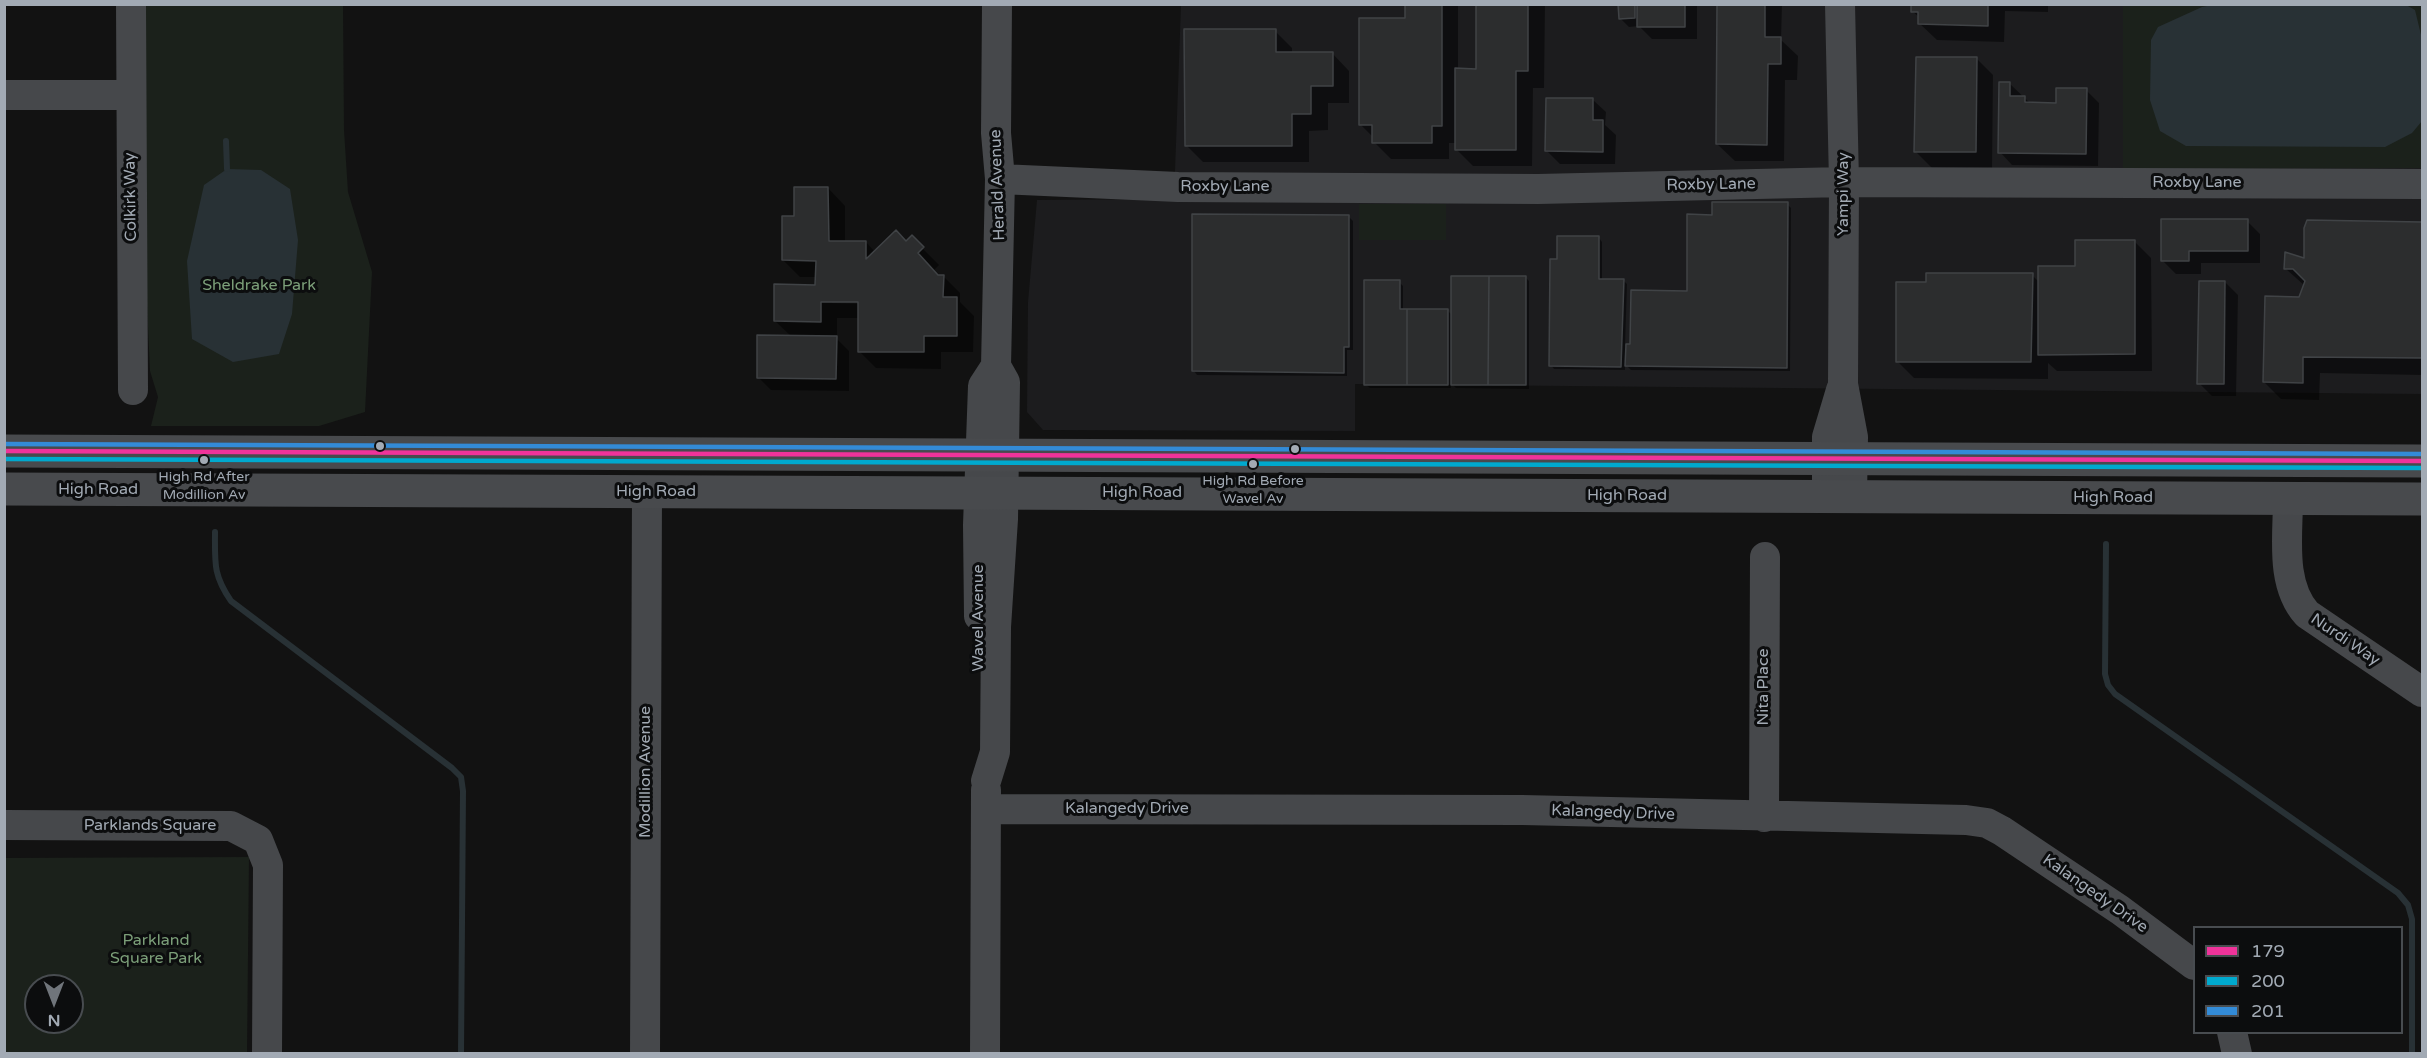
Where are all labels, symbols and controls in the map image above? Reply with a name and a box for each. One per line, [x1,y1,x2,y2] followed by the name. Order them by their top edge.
[986,129,1010,241] street label: Herald Avenue
[121,152,141,242] street label: Colkirk Way
[1834,152,1854,236] street label: Yampi Way
[2152,173,2242,193] street label: Roxby Lane
[1666,175,1756,195] street label: Roxby Lane
[1180,177,1270,197] street label: Roxby Lane
[202,276,316,296] park label: Sheldrake Park
[374,440,386,452] unlabelled marker
[1289,443,1301,455] unlabelled marker
[198,454,210,466] marker: High Rd After Modillion Av
[1247,458,1259,470] marker: High Rd Before Wavel Av
[158,469,250,502] place label: High Rd After Modillion Av
[1202,473,1304,506] place label: High Rd Before Wavel Av
[58,480,138,500] street label: High Road
[616,482,696,502] street label: High Road
[1102,483,1182,503] street label: High Road
[1587,486,1667,506] street label: High Road
[2073,488,2153,508] street label: High Road
[969,564,989,672] street label: Wavel Avenue
[2307,610,2383,670] street label: Nurdi Way
[1754,648,1774,726] street label: Nita Place
[636,706,656,838] street label: Modillion Avenue
[1065,799,1189,819] street label: Kalangedy Drive
[1551,801,1675,825] street label: Kalangedy Drive
[84,816,216,836] street label: Parklands Square
[2039,851,2151,937] street label: Kalangedy Drive
[2193,926,2403,1034] legend
[110,931,202,969] park label: Parkland Square Park
[2251,940,2285,962] text: 179
[2251,970,2285,992] text: 200
[24,974,84,1034] north arrow
[2251,1000,2285,1022] text: 201
[48,1010,60,1030] text: N

